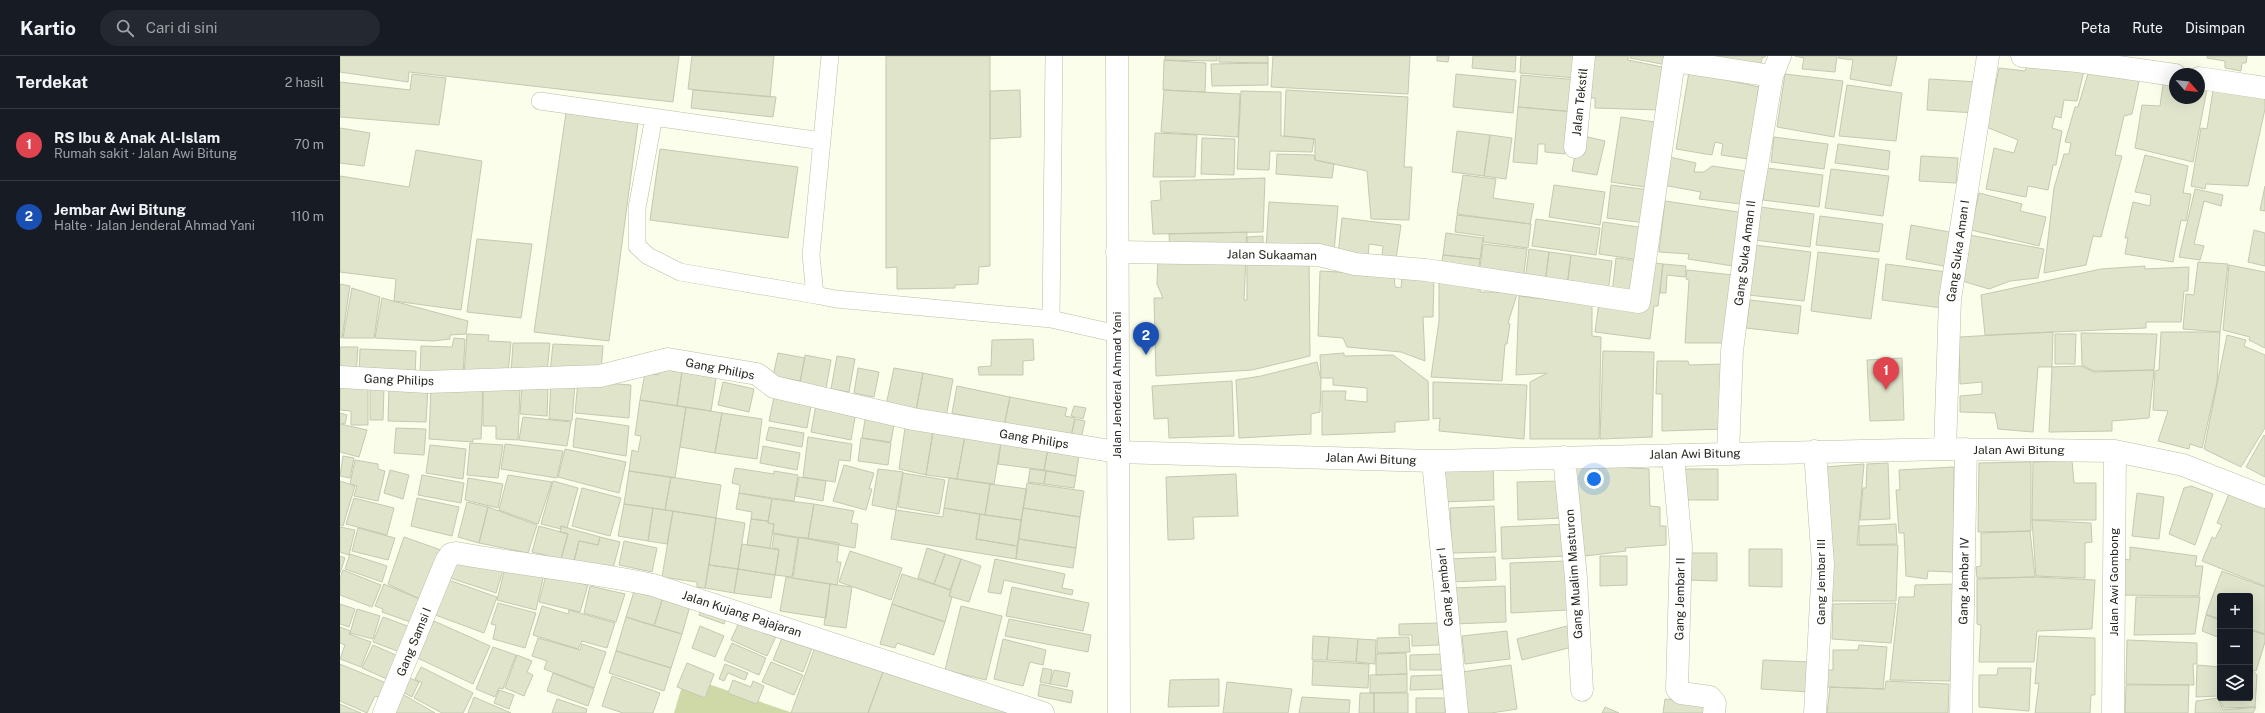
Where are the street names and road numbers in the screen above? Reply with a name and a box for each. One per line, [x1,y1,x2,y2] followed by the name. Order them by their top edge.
[1569,67,1591,137] street label: Jalan Tekstil
[1732,199,1758,307] street label: Gang Suka Aman II
[1944,199,1972,303] street label: Gang Suka Aman I
[1227,247,1317,263] street label: Jalan Sukaaman
[1110,312,1124,458] street label: Jalan Jenderal Ahmad Yani
[684,355,756,383] street label: Gang Philips
[364,372,434,388] street label: Gang Philips
[998,427,1070,451] street label: Gang Philips
[1973,443,2065,457] street label: Jalan Awi Bitung
[1649,446,1741,462] street label: Jalan Awi Bitung
[1325,450,1417,468] street label: Jalan Awi Bitung
[1562,509,1586,639] street label: Gang Mualim Masturon
[2107,528,2121,636] street label: Jalan Awi Gombong
[1956,537,1972,625] street label: Gang Jembar IV
[1814,539,1828,625] street label: Gang Jembar III
[1434,547,1456,627] street label: Gang Jembar I
[1672,558,1688,640] street label: Gang Jembar II
[680,588,804,640] street label: Jalan Kujang Pajajaran
[394,606,434,678] street label: Gang Samsi I

